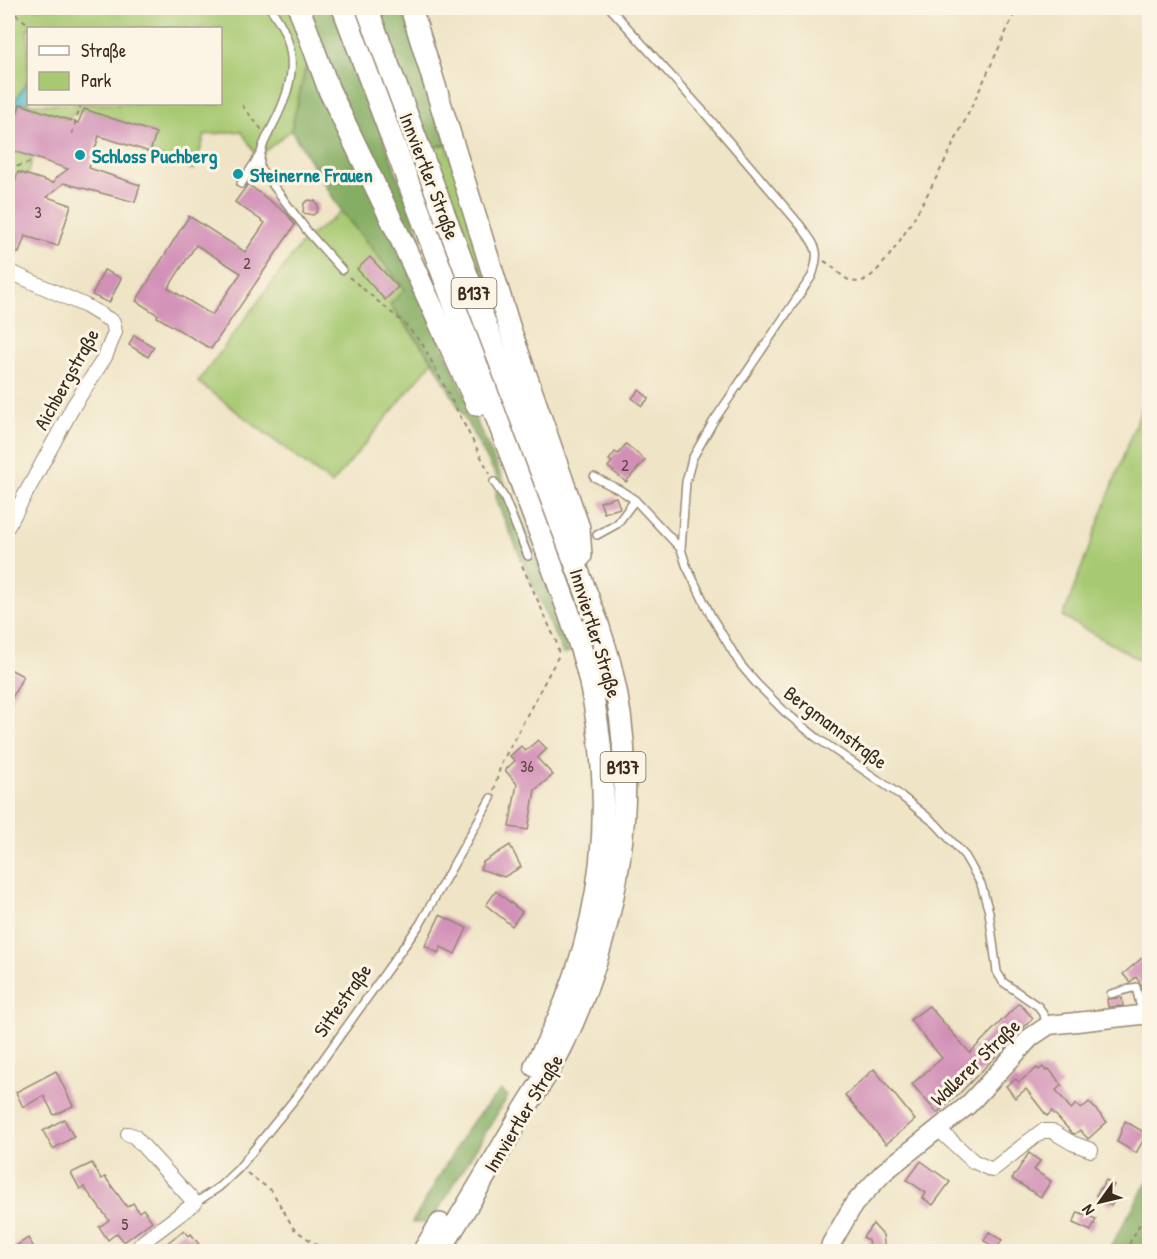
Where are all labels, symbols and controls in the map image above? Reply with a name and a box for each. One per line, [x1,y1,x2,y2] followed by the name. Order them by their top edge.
[27,27,222,105] legend
[81,38,126,63] text: Straße
[81,68,112,93] text: Park
[393,109,467,243] street label: Innviertler Straße
[92,142,217,170] place label: Schloss Puchberg
[73,148,87,162] marker: Schloss Puchberg
[250,161,373,188] place label: Steinerne Frauen
[231,167,245,181] marker: Steinerne Frauen
[34,201,42,223] house number: 3
[243,252,251,274] house number: 2
[452,278,496,308] road number: B137
[27,324,105,434] street label: Aichbergstraße
[621,454,629,476] house number: 2
[564,565,628,701] street label: Innviertler Straße
[779,679,893,775] street label: Bergmannstraße
[600,752,646,782] road number: B137
[520,755,534,777] house number: 36
[307,958,377,1042] street label: Sittestraße
[924,1012,1026,1112] street label: Wallerer Straße
[477,1049,569,1177] street label: Innviertler Straße
[1070,1172,1130,1232] north arrow
[1076,1200,1099,1220] text: N
[122,1213,129,1235] house number: 5

